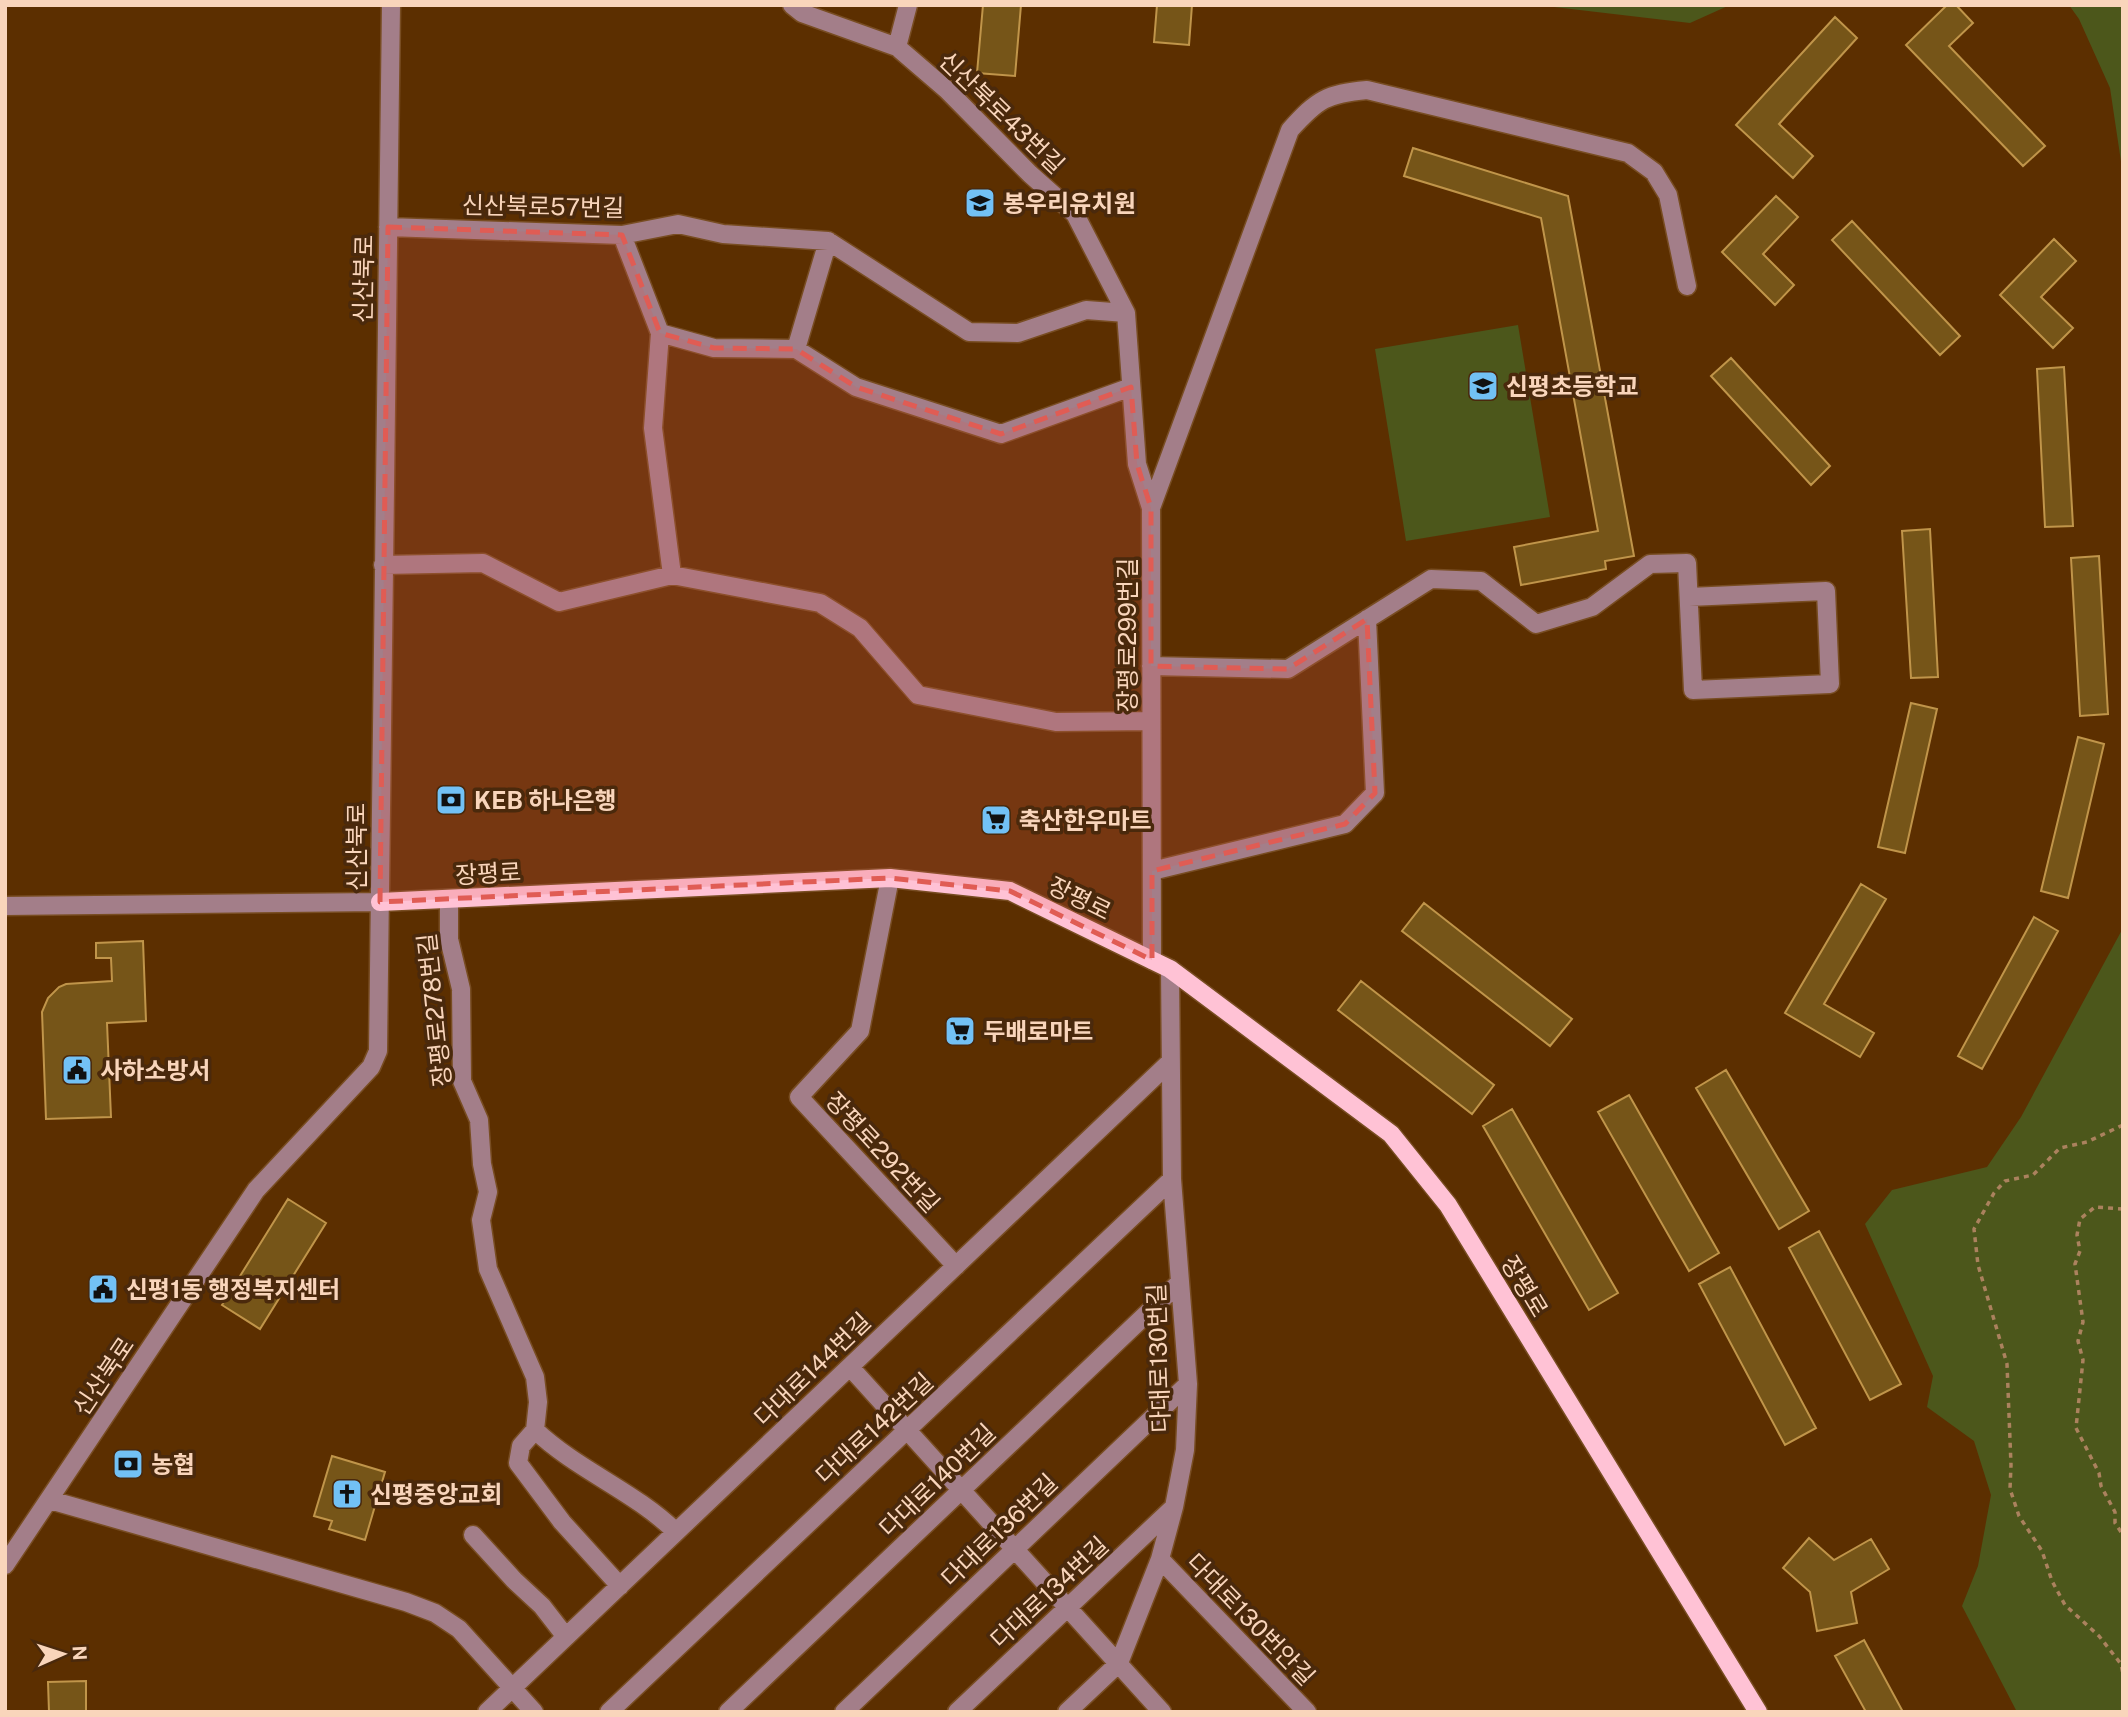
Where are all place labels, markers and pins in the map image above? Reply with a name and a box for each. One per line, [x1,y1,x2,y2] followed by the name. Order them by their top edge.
[963,186,997,220] school or university icon: 봉우리유치원
[1003,189,1135,217] place label: 봉우리유치원
[1466,369,1500,403] school or university icon: 신평초등학교
[1506,372,1638,400] place label: 신평초등학교
[434,783,468,817] bank icon: KEB 하나은행
[474,786,617,814] place label: KEB 하나은행
[979,803,1013,837] supermarket icon: 축산한우마트
[1019,806,1151,834] place label: 축산한우마트
[943,1014,977,1048] supermarket icon: 두배로마트
[983,1017,1093,1045] place label: 두배로마트
[60,1053,94,1087] public building icon: 사하소방서
[100,1056,210,1084] place label: 사하소방서
[86,1272,120,1306] public building icon: 신평1동 행정복지센터
[126,1275,340,1303] place label: 신평1동 행정복지센터
[111,1447,145,1481] bank icon: 농협
[151,1450,195,1478] place label: 농협
[330,1477,364,1511] church icon: 신평중앙교회
[370,1480,502,1508] place label: 신평중앙교회

